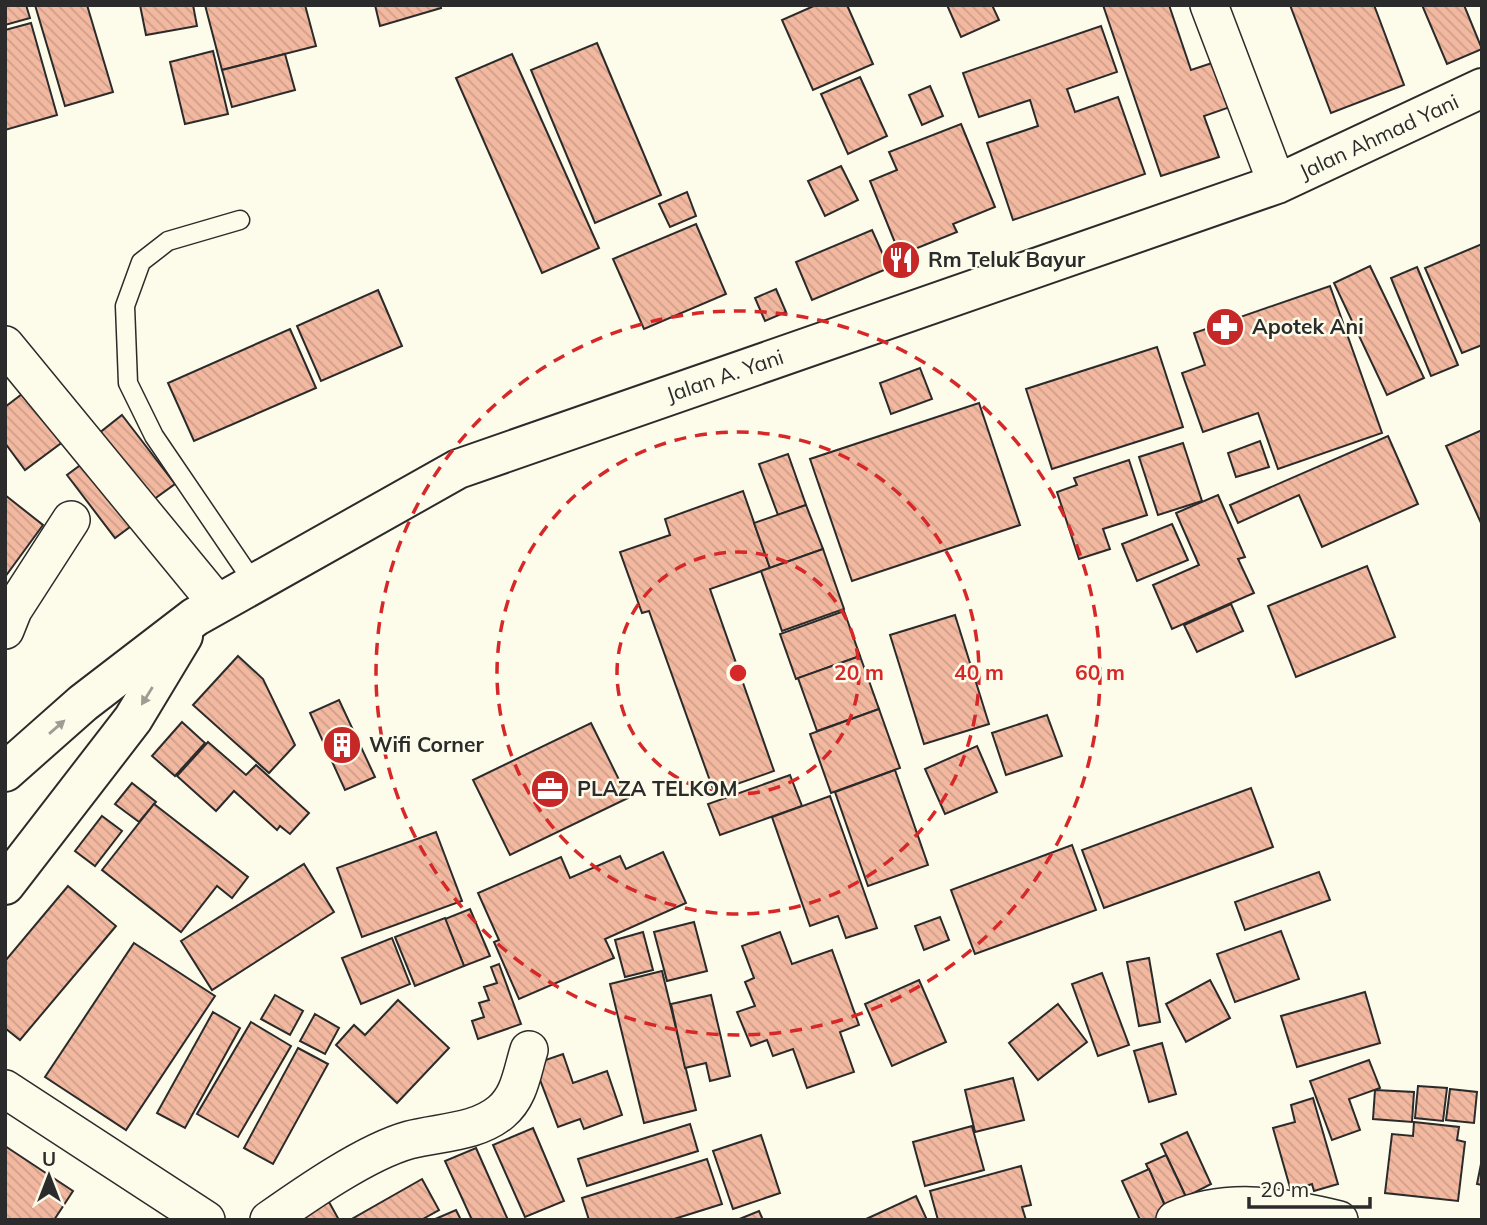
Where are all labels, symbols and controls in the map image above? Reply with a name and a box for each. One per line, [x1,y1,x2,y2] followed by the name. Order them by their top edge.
[1295,88,1462,184] street label: Jalan Ahmad Yani
[880,239,922,281] restaurant icon: Rm Teluk Bayur
[928,246,1086,272] place label: Rm Teluk Bayur
[1204,306,1246,348] pharmacy icon: Apotek Ani
[1252,313,1364,339] place label: Apotek Ani
[663,343,787,407] street label: Jalan A. Yani
[834,659,884,685] text: 20 m
[954,659,1004,685] text: 40 m
[1075,659,1125,685] text: 60 m
[726,661,750,685] centre of rings
[140,686,153,705] one-way arrow
[48,720,65,735] one-way arrow
[321,724,363,766] building icon: Wifi Corner
[369,731,484,757] place label: Wifi Corner
[529,768,571,810] office icon: PLAZA TELKOM
[577,775,737,801] place label: PLAZA TELKOM
[14,1141,84,1211] north arrow
[42,1147,56,1171] text: U
[1249,1166,1370,1210] scale bar
[1260,1176,1309,1202] text: 20 m

